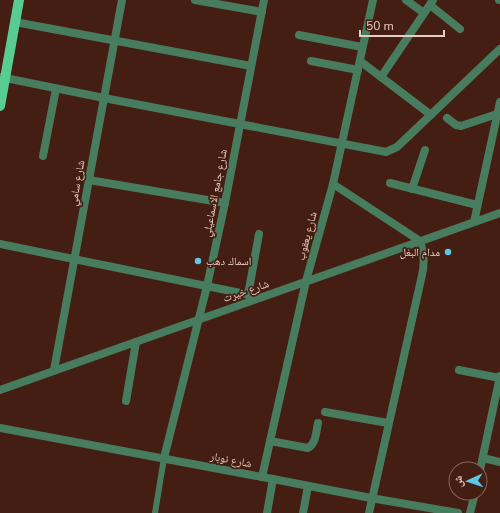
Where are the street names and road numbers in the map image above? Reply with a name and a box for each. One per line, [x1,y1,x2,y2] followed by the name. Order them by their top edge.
[199,148,232,238] street label: شارع جامع الاسماعيلي
[66,159,89,207] street label: شارع سامي
[293,210,321,262] street label: شارع يعقوب
[221,276,271,306] street label: شارع خيرت
[208,448,253,471] street label: شارع نوبار

